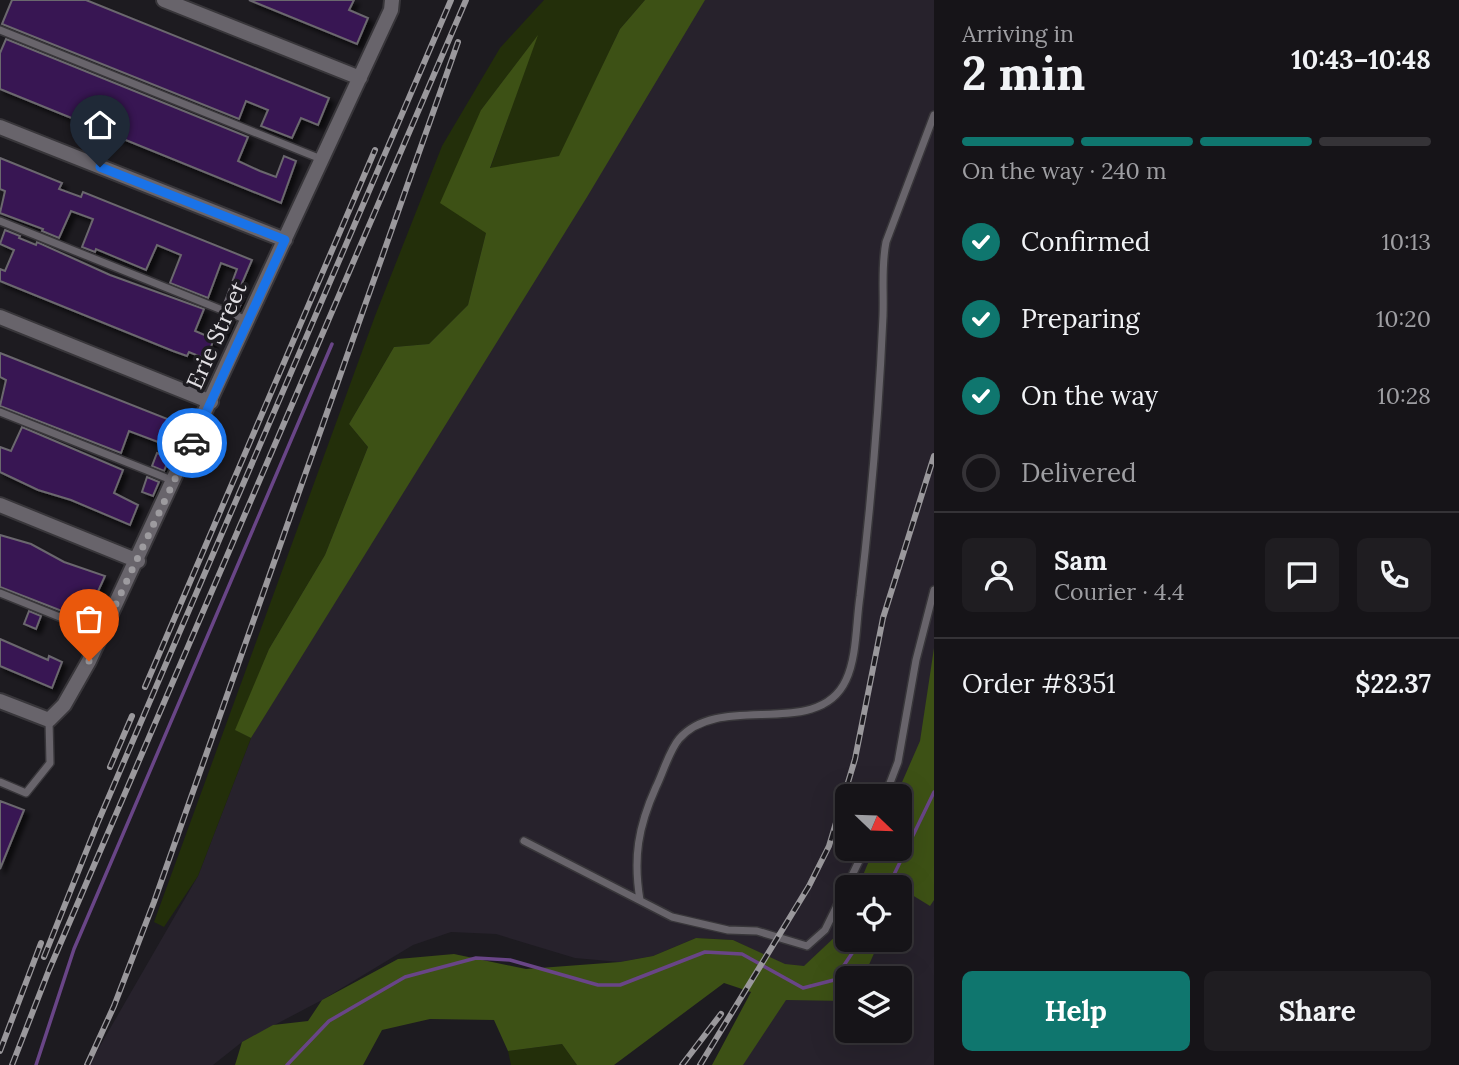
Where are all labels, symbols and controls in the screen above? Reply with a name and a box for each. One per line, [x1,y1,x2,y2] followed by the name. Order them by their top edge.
[962,19,1074,48] text: Arriving in
[1291,43,1431,76] text: 10:43–10:48
[962,44,1085,103] text: 2 min
[70,95,130,167] pin
[81,106,119,144] icon: home
[962,156,1167,185] text: On the way · 240 m
[962,223,1000,261] icon: check
[1021,225,1150,258] text: Confirmed
[1381,227,1431,256] text: 10:13
[179,277,253,393] street label: Erie Street
[962,300,1000,338] icon: check
[1021,302,1140,335] text: Preparing
[1376,304,1431,333] text: 10:20
[962,377,1000,415] icon: check
[1021,379,1158,412] text: On the way
[1377,381,1431,410] text: 10:28
[157,408,227,478] courier
[173,424,211,462] icon: car
[1021,456,1137,489] text: Delivered
[962,538,1036,612] button: person
[1265,538,1339,612] button: chat
[1357,538,1431,612] button: phone
[1054,544,1107,577] text: Sam
[1054,577,1185,606] text: Courier · 4.4
[59,589,119,661] pin
[70,600,108,638] icon: bag
[962,667,1116,700] text: Order #8351
[1355,667,1431,700] text: $22.37
[835,784,912,861] north arrow
[835,784,912,1043] map controls
[835,875,912,952] button: locate
[835,966,912,1043] button: layers
[962,971,1190,1051] button: Help
[1204,971,1431,1051] button: Share

